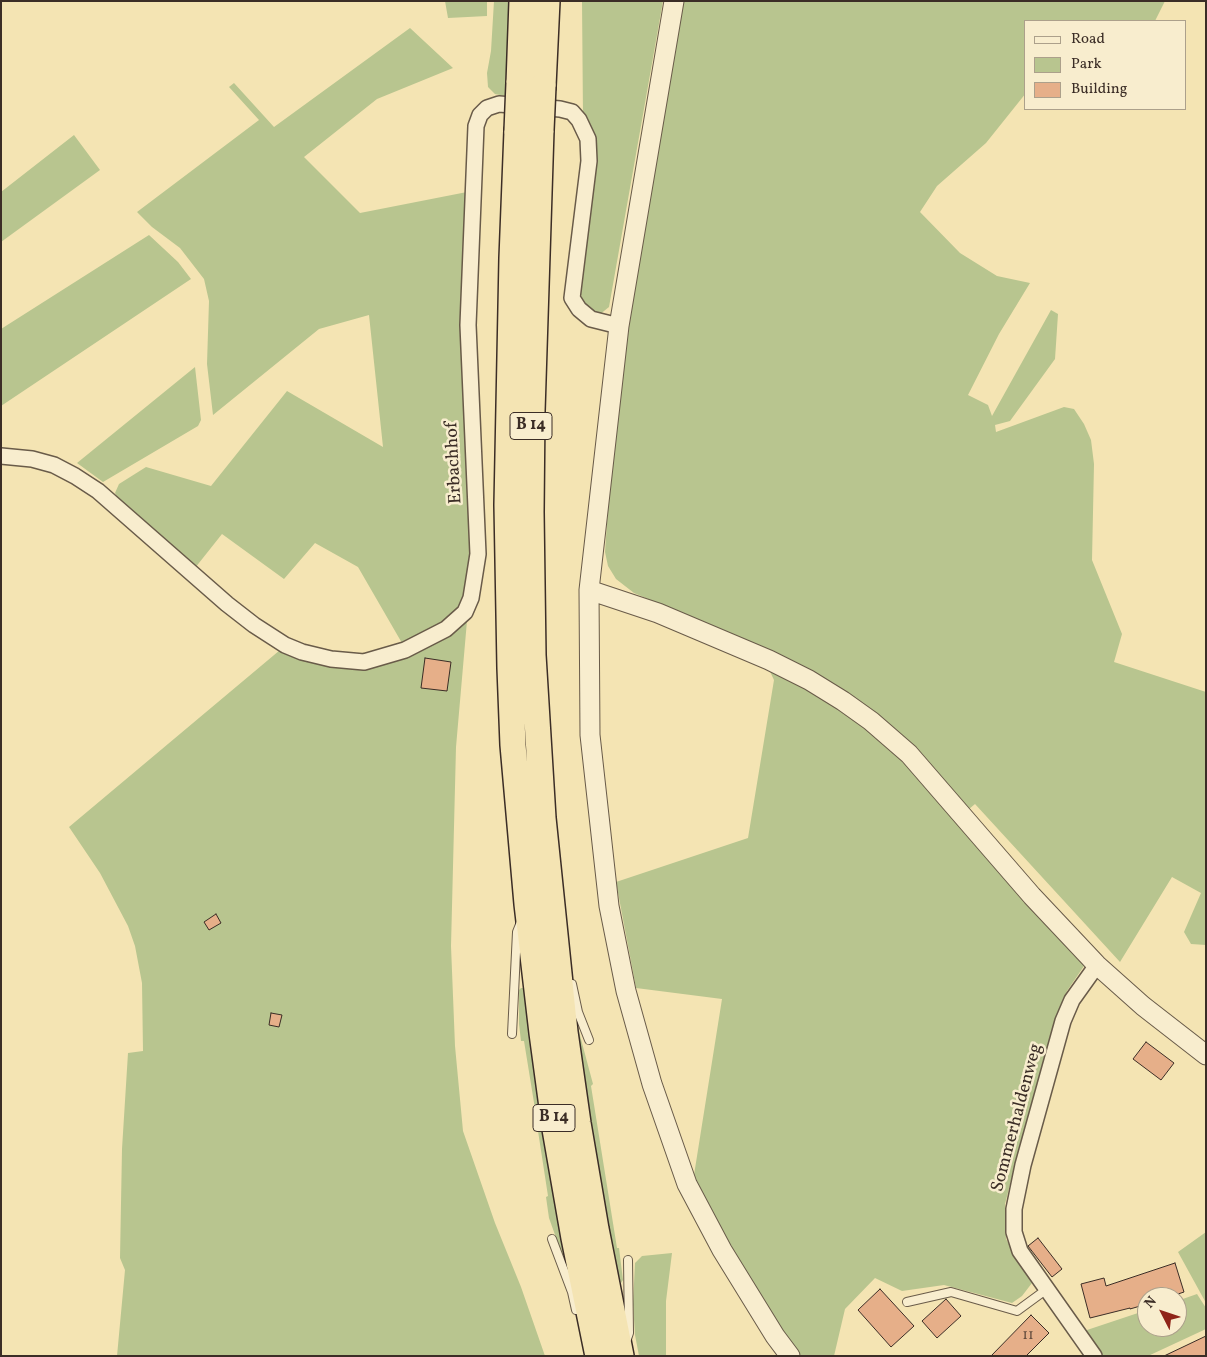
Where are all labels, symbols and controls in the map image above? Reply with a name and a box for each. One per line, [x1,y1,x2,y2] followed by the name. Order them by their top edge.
[1024,20,1187,110] legend
[1071,29,1105,50] text: Road
[1071,54,1102,75] text: Park
[1071,79,1127,100] text: Building
[510,412,552,440] road number: B 14
[442,422,468,504] street label: Erbachhof
[988,1041,1048,1195] street label: Sommerhaldenweg
[533,1104,575,1132] road number: B 14
[1137,1287,1187,1337] north arrow
[1141,1292,1162,1313] text: N
[1022,1327,1034,1345] house number: 11

